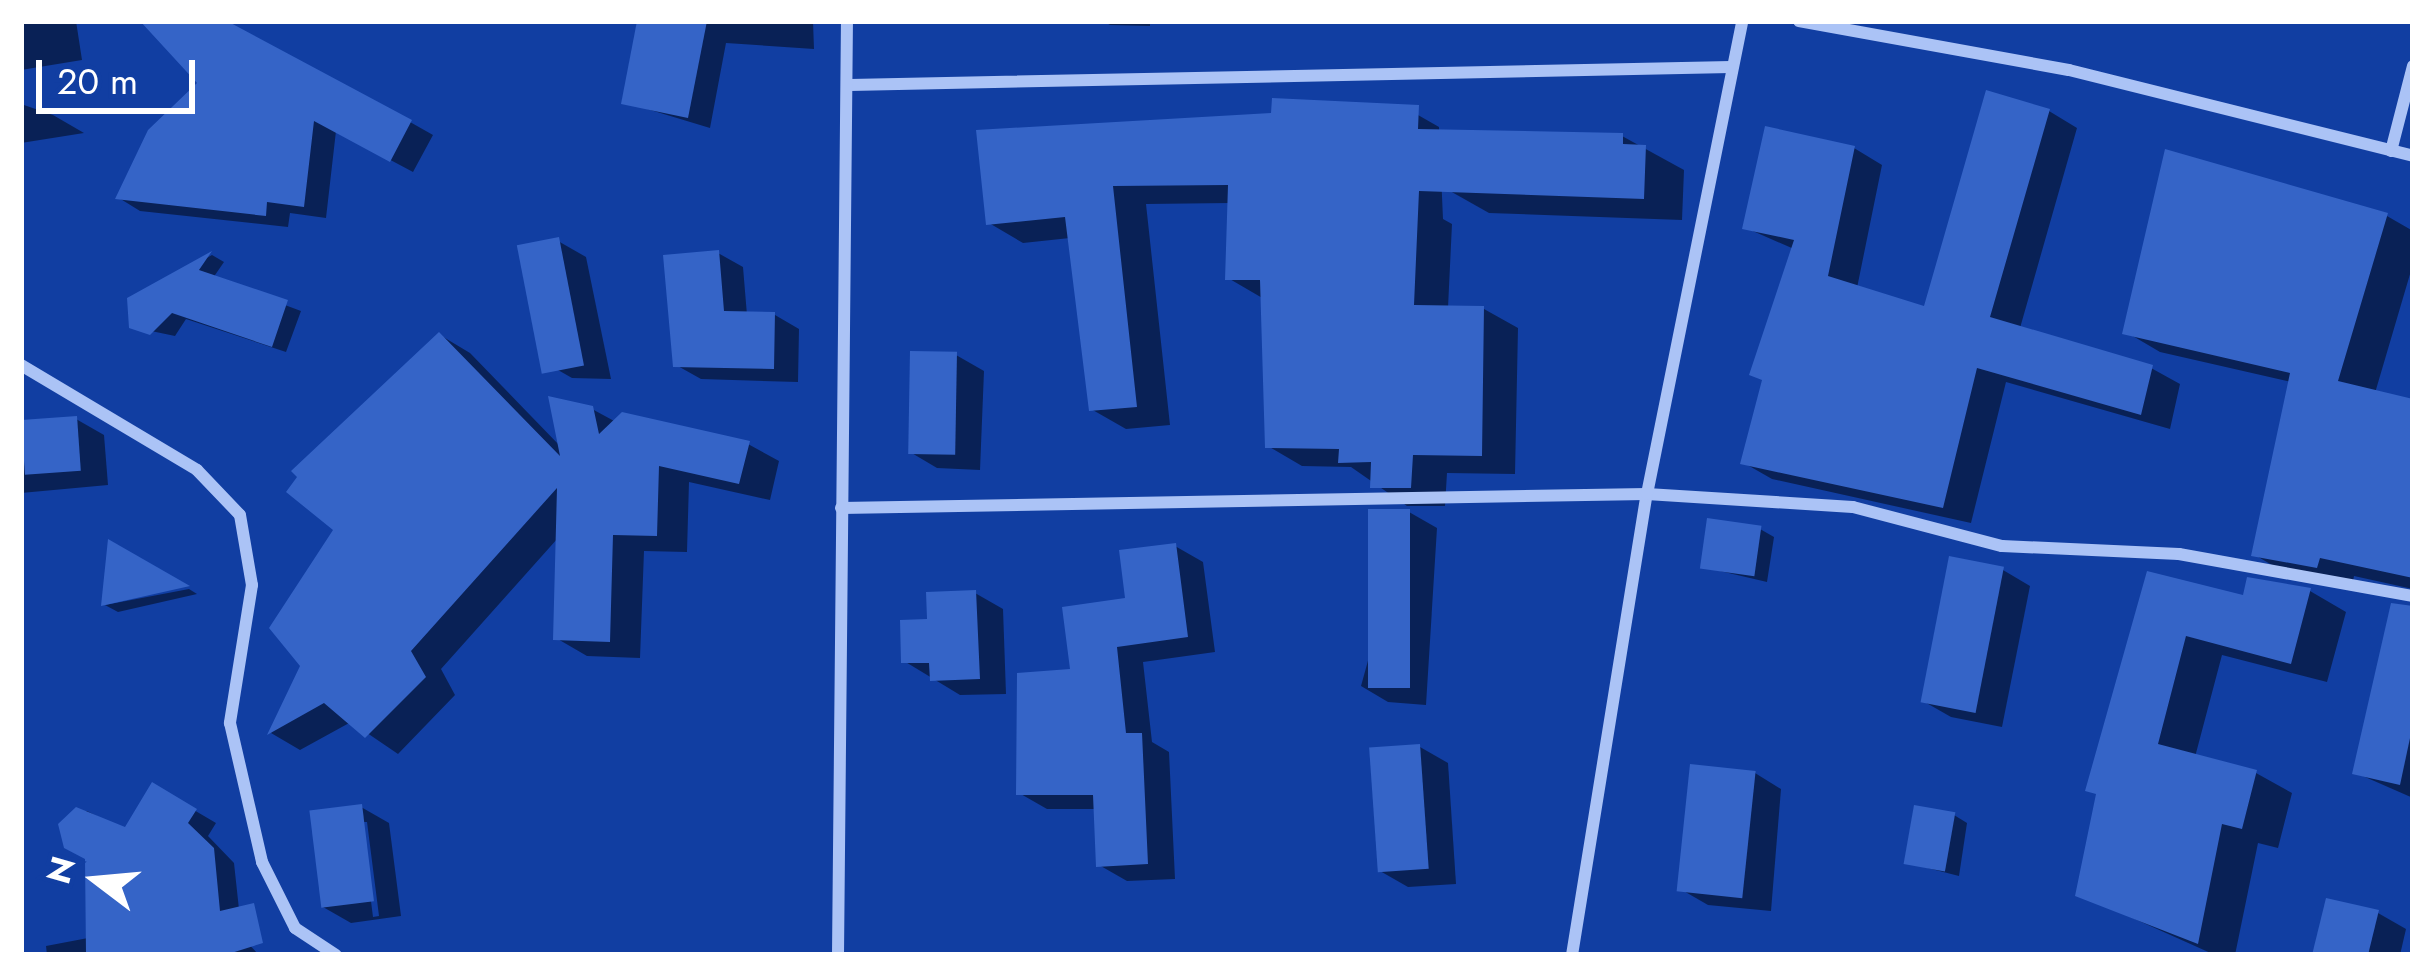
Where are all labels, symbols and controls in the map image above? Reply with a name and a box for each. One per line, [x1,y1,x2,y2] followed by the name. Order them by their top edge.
[42,36,201,110] scale bar
[57,55,138,107] text: 20 m
[36,820,156,940] north arrow
[35,851,87,889] text: N

